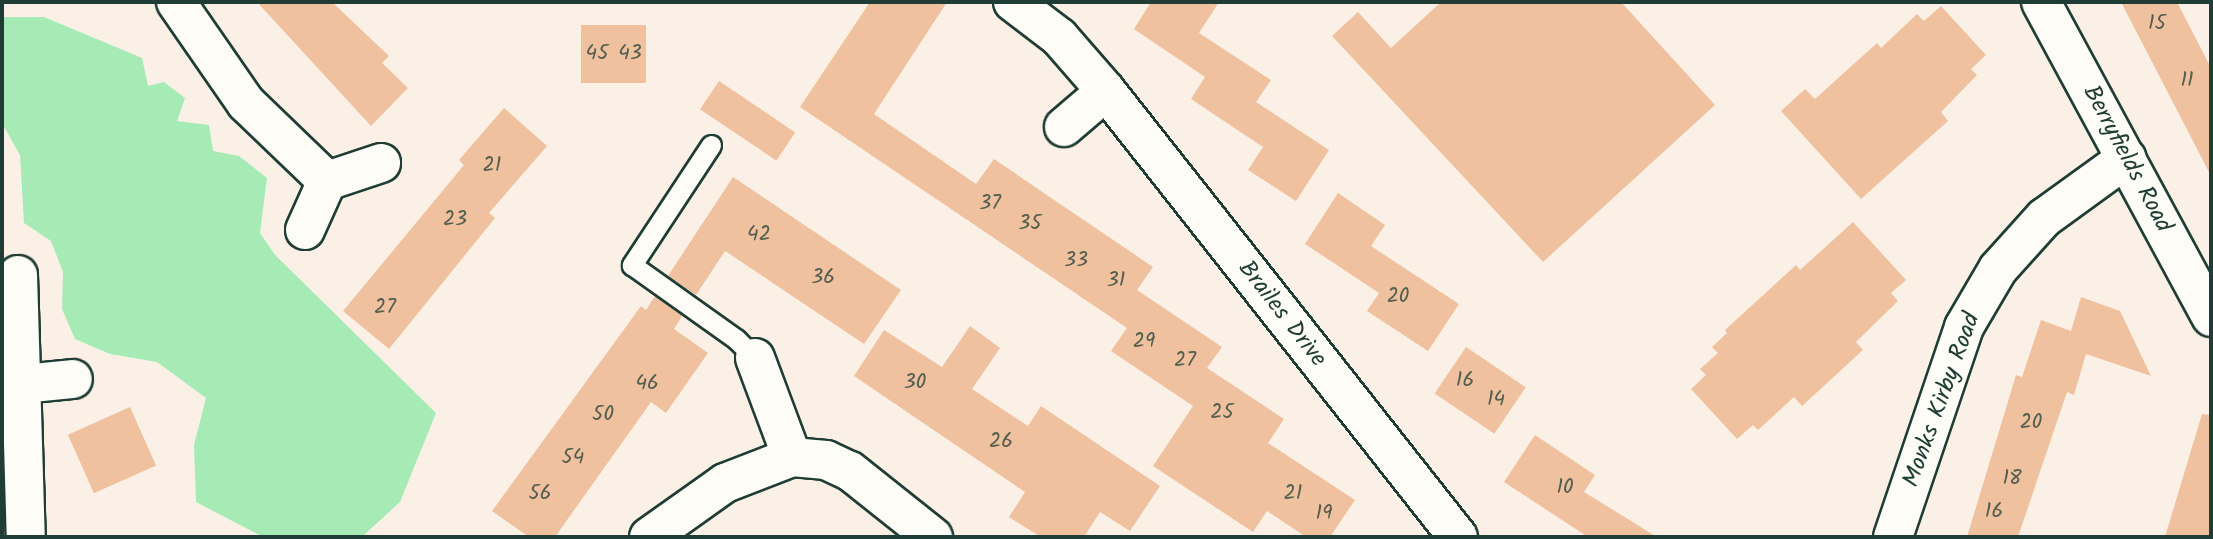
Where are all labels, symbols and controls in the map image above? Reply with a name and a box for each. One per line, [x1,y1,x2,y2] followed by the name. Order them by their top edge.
[2148,11,2166,37] house number: 15
[586,41,608,67] house number: 45
[618,41,642,67] house number: 43
[2180,68,2194,94] house number: 11
[2076,80,2178,238] street label: Berryfields Road
[483,153,501,179] house number: 21
[979,191,1001,217] house number: 37
[443,207,467,233] house number: 23
[1018,211,1042,237] house number: 35
[747,222,771,248] house number: 42
[1064,248,1088,274] house number: 33
[1232,255,1332,373] street label: Brailes Drive
[811,265,835,291] house number: 36
[1107,268,1125,294] house number: 31
[1387,284,1409,310] house number: 20
[374,295,396,321] house number: 27
[1897,309,1987,491] street label: Monks Kirby Road
[1133,329,1155,355] house number: 29
[1174,348,1196,374] house number: 27
[1456,368,1474,394] house number: 16
[904,370,926,396] house number: 30
[635,371,659,397] house number: 46
[1487,387,1505,413] house number: 14
[1210,400,1234,426] house number: 25
[592,402,614,428] house number: 50
[2020,410,2042,436] house number: 20
[989,429,1013,455] house number: 26
[562,445,584,471] house number: 54
[2002,466,2022,492] house number: 18
[1556,475,1574,501] house number: 10
[529,481,551,507] house number: 56
[1284,481,1302,507] house number: 21
[1985,499,2003,525] house number: 16
[1316,501,1332,527] house number: 19

